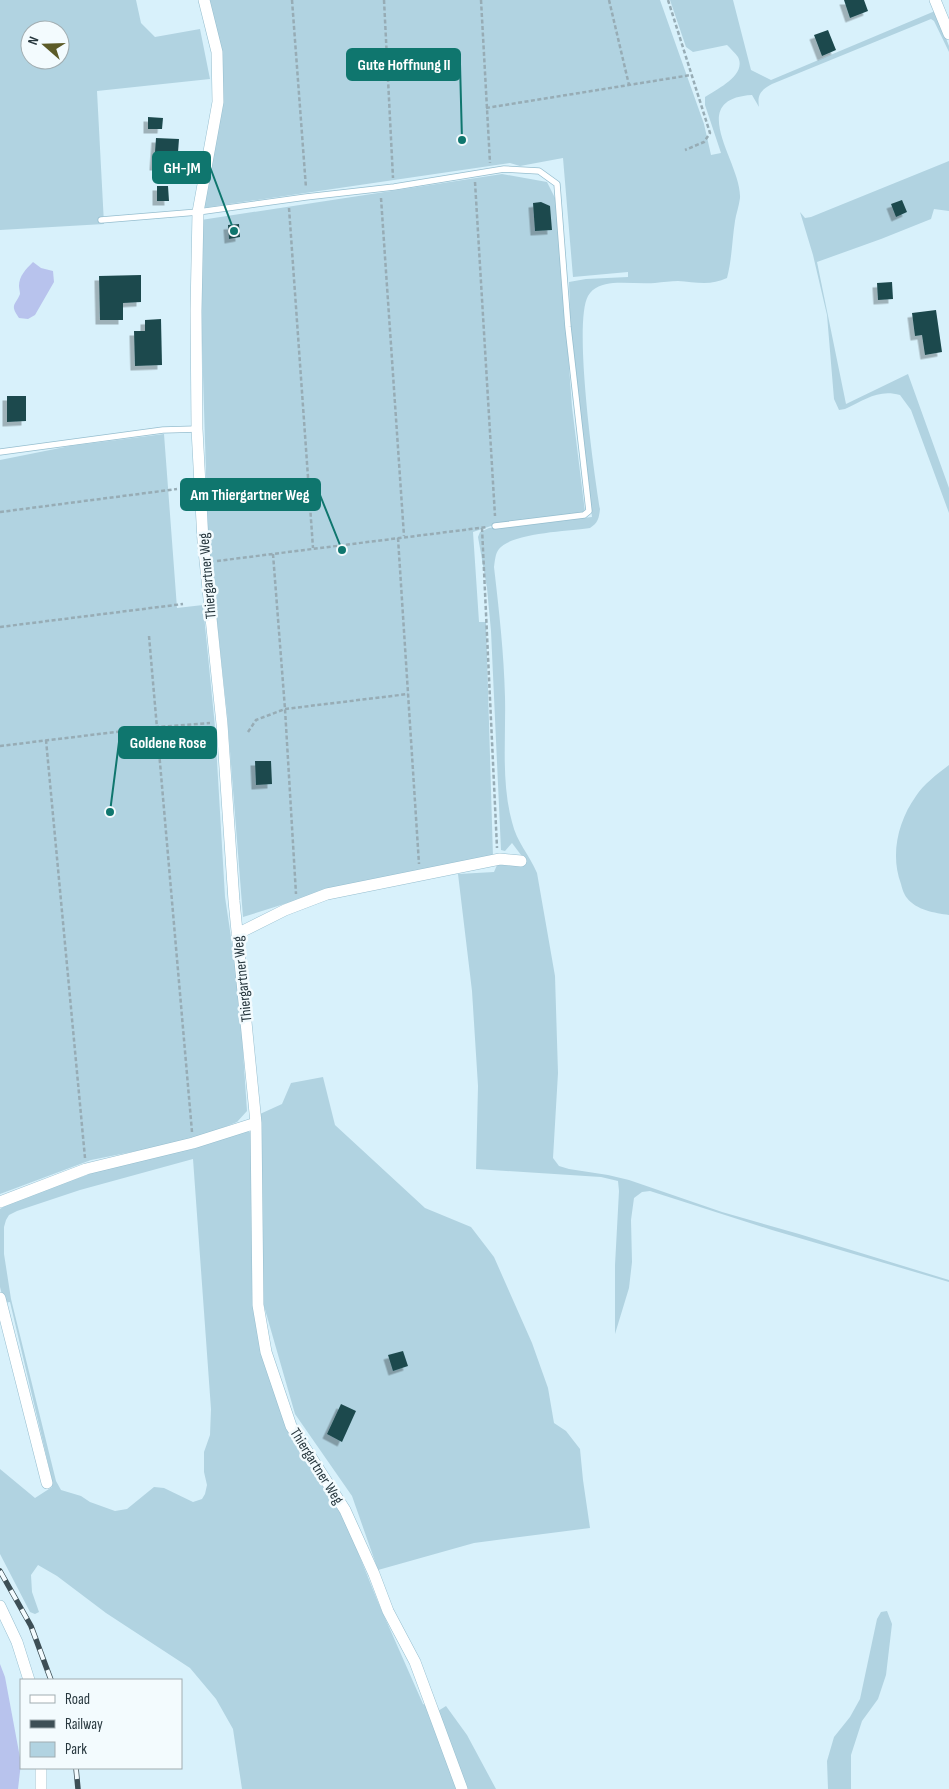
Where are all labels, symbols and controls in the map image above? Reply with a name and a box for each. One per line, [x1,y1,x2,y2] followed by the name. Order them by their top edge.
[20,20,70,70] north arrow
[24,34,43,47] text: N
[347,49,460,80] callout: Gute Hoffnung II
[357,56,451,75] text: Gute Hoffnung II
[153,152,210,183] callout: GH-JM
[163,159,201,178] text: GH-JM
[181,479,320,510] callout: Am Thiergartner Weg
[190,486,310,505] text: Am Thiergartner Weg
[194,532,221,620] street label: Thiergartner Weg
[119,727,216,758] callout: Goldene Rose
[130,734,206,753] text: Goldene Rose
[229,935,256,1023] street label: Thiergartner Weg
[286,1425,348,1508] street label: Thiergartner Weg
[20,1679,182,1769] legend
[65,1690,90,1709] text: Road
[65,1715,103,1734] text: Railway
[65,1740,87,1759] text: Park

